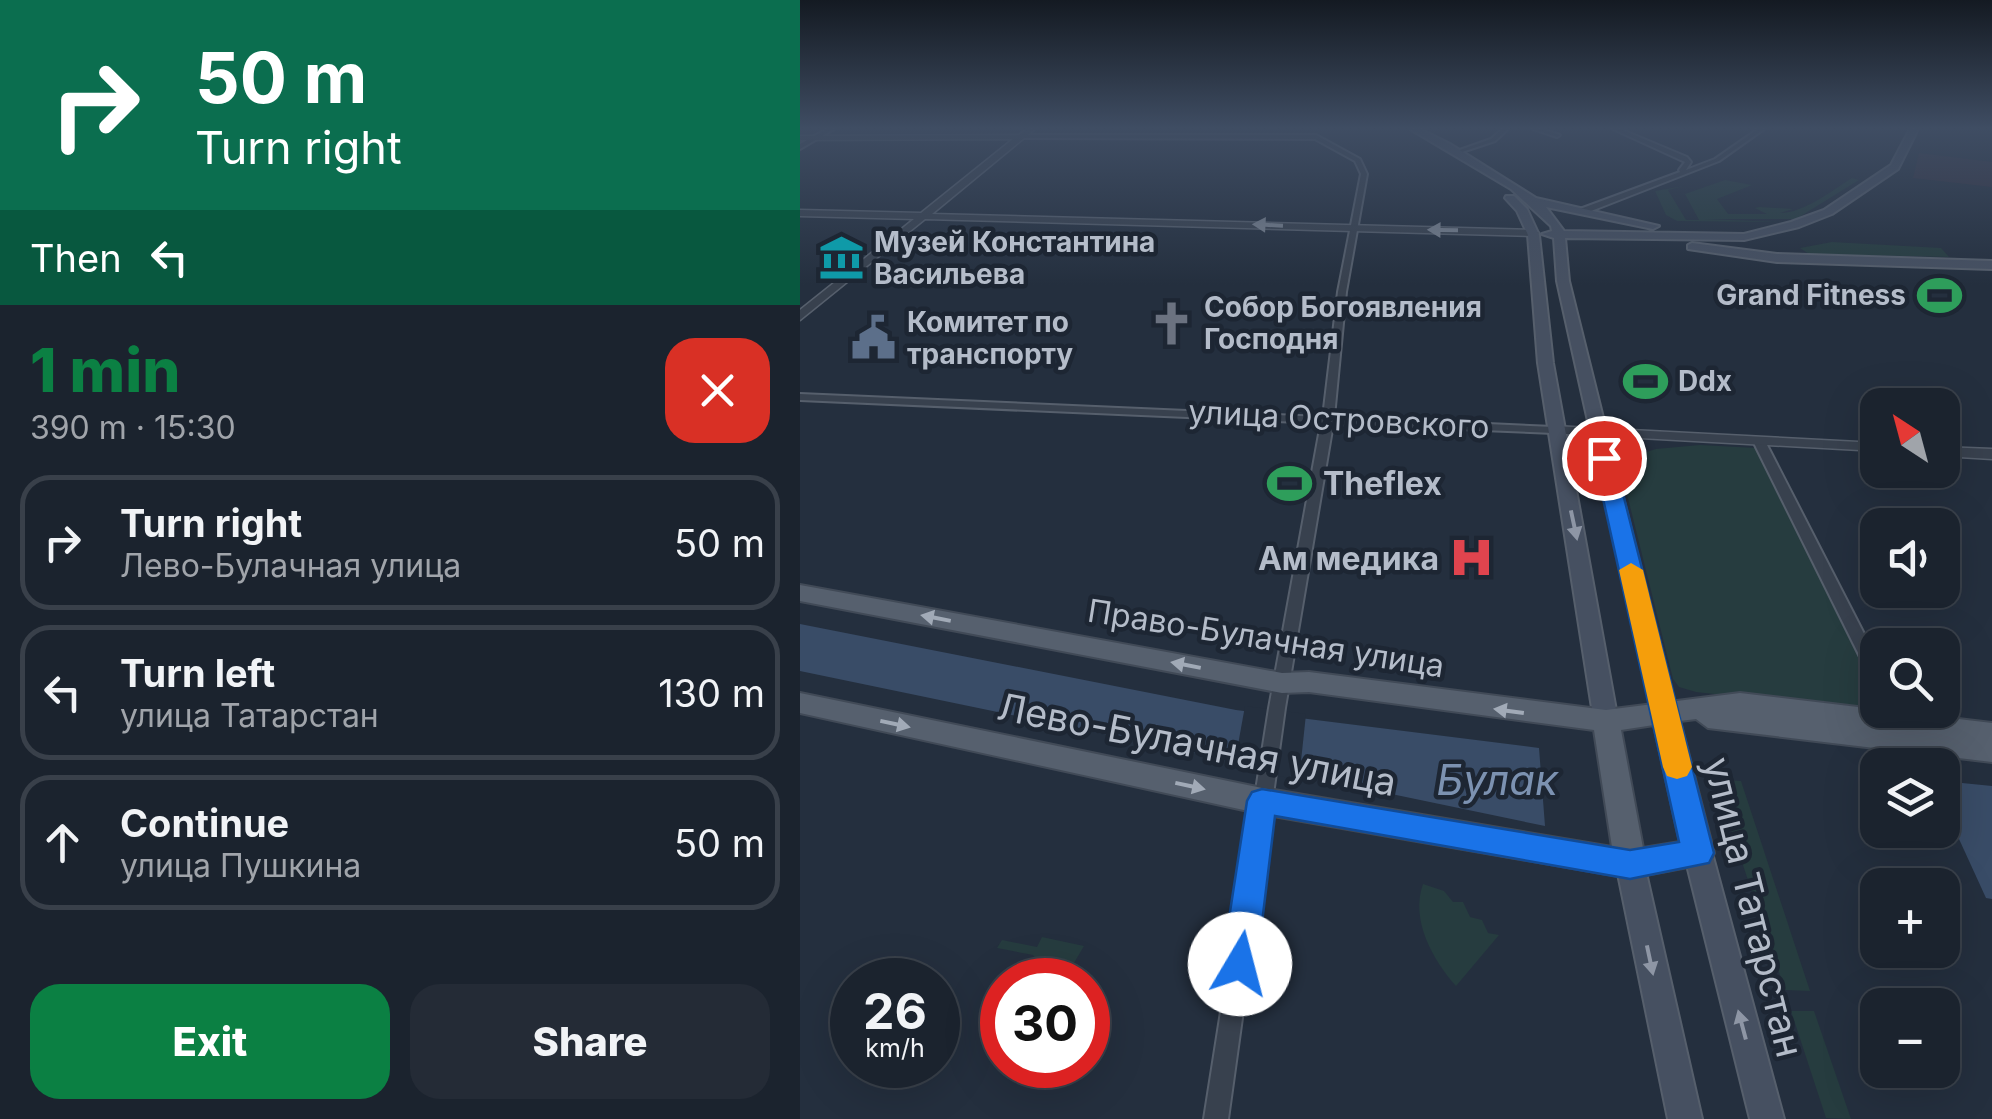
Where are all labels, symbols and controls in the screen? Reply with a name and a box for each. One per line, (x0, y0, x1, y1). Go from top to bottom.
text: 50 m (195, 35, 367, 120)
icon: right (30, 40, 160, 170)
text: Turn right (195, 120, 402, 175)
one-way arrow (1252, 217, 1284, 233)
one-way arrow (1427, 222, 1459, 238)
place label: Музей Константина Васильева (874, 225, 1155, 291)
icon: left (142, 230, 197, 285)
museum icon: Музей Константина Васильева (817, 234, 865, 282)
text: Then (30, 235, 122, 281)
sports icon: Grand Fitness (1915, 271, 1963, 319)
place label: Grand Fitness (1716, 278, 1906, 312)
place label: Собор Богоявления Господня (1204, 290, 1482, 356)
church icon: Собор Богоявления Господня (1147, 299, 1195, 347)
place label: Комитет по транспорту (907, 305, 1073, 371)
public building icon: Комитет по транспорту (850, 314, 898, 362)
text: 1 min (30, 334, 180, 406)
button: close (665, 338, 770, 443)
sports icon: Ddx (1621, 357, 1669, 405)
place label: Ddx (1678, 364, 1732, 398)
north arrow (1860, 388, 1960, 488)
map controls (1860, 388, 1960, 1088)
street label: улица Островского (1187, 392, 1491, 446)
text: 390 m · 15:30 (30, 408, 236, 447)
pin (1562, 416, 1647, 501)
icon: arrive (1577, 431, 1632, 486)
sports icon: Theflex (1266, 459, 1314, 507)
place label: Theflex (1323, 464, 1442, 503)
text: Turn right (120, 500, 302, 546)
button: sound (1860, 508, 1960, 608)
one-way arrow (1566, 510, 1582, 541)
icon: right (35, 515, 90, 570)
text: 50 m (674, 520, 765, 566)
hospital icon: Ам медика (1448, 534, 1496, 582)
place label: Ам медика (1258, 539, 1439, 578)
text: Лево-Булачная улица (120, 546, 461, 585)
street label: Право-Булачная улица (1085, 591, 1447, 685)
one-way arrow (920, 610, 951, 625)
button: search (1860, 628, 1960, 728)
text: Turn left (120, 650, 275, 696)
one-way arrow (1170, 657, 1201, 672)
icon: left (35, 665, 90, 720)
text: 130 m (658, 670, 765, 716)
street label: Лево-Булачная улица (994, 683, 1400, 805)
text: улица Татарстан (120, 696, 379, 735)
one-way arrow (1493, 702, 1525, 718)
one-way arrow (880, 717, 911, 732)
button: layers (1860, 748, 1960, 848)
street label: улица Татарстан (1695, 752, 1813, 1062)
water label: Булак (1436, 754, 1559, 805)
one-way arrow (1175, 778, 1206, 794)
text: Continue (120, 800, 289, 846)
icon: ahead (35, 815, 90, 870)
text: 50 m (674, 820, 765, 866)
text: улица Пушкина (120, 846, 361, 885)
button: + (1860, 868, 1960, 968)
position arrow (1188, 912, 1292, 1016)
one-way arrow (1643, 944, 1659, 975)
speed limit sign: 30 (980, 958, 1110, 1088)
text: 26 (863, 981, 927, 1041)
button: Exit (30, 984, 390, 1099)
button: Share (410, 984, 770, 1099)
button: − (1860, 988, 1960, 1088)
one-way arrow (1734, 1009, 1750, 1040)
text: km/h (865, 1033, 925, 1063)

